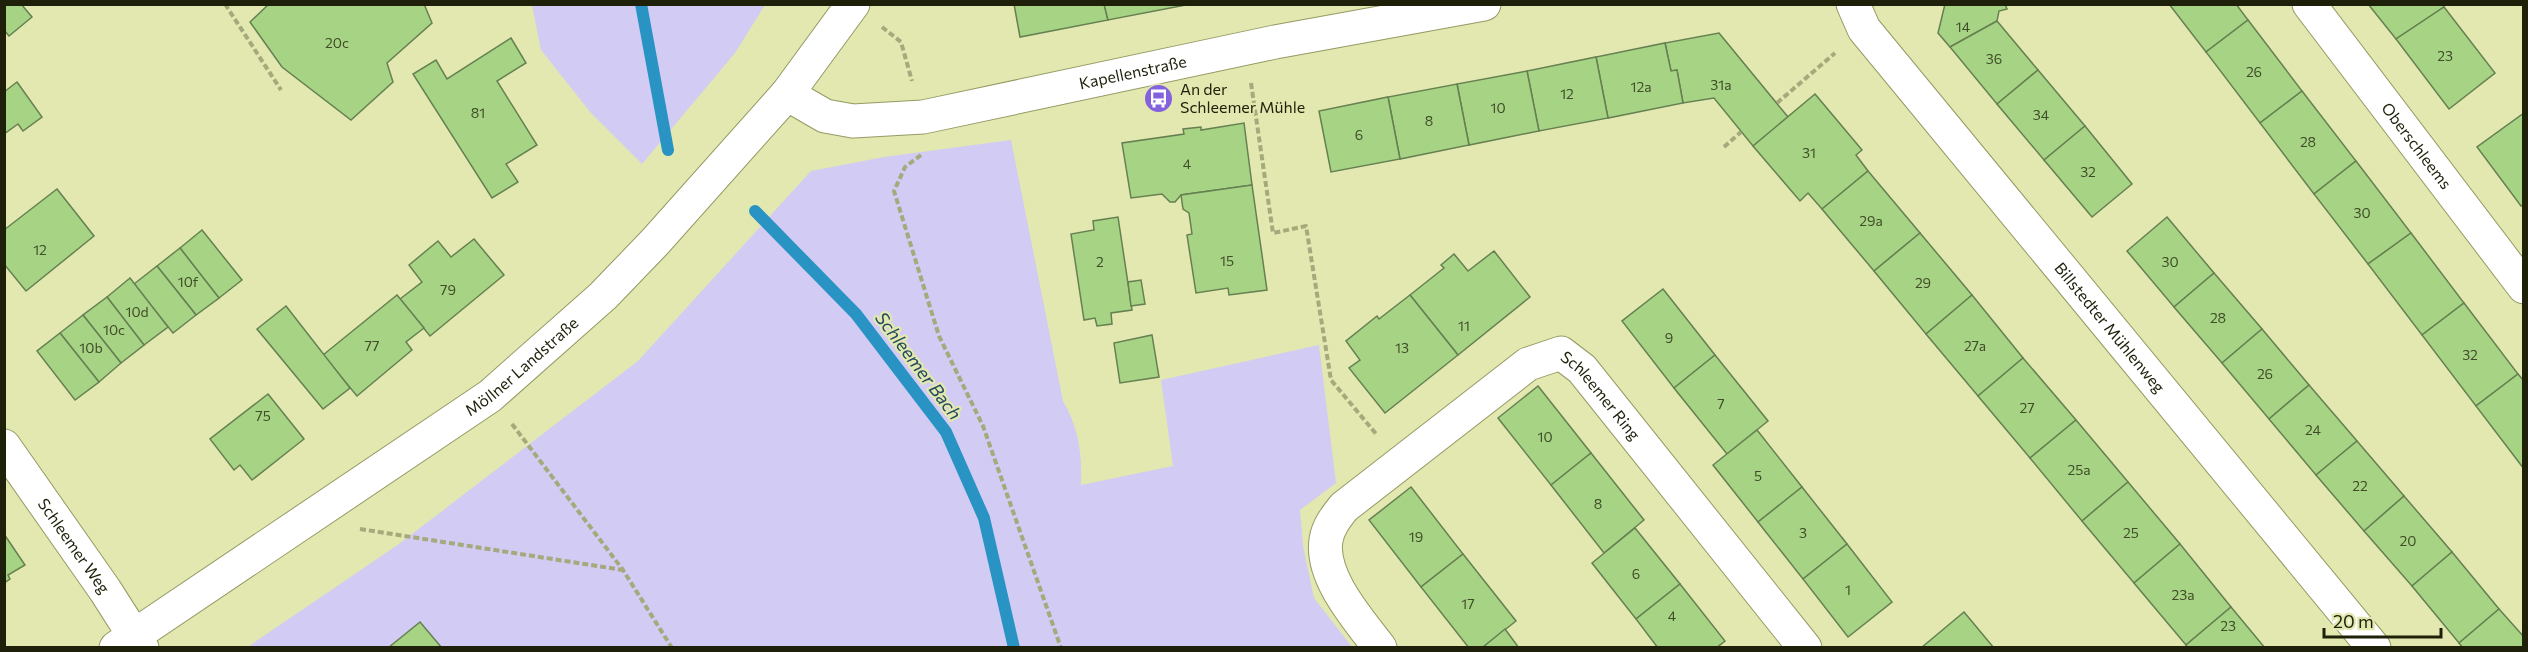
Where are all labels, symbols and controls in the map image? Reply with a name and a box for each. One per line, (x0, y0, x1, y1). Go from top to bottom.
house number: 14 (1956, 18, 1971, 35)
house number: 20c (325, 34, 349, 51)
house number: 23 (2437, 47, 2453, 64)
house number: 36 (1986, 50, 2002, 67)
street label: Kapellenstraße (1077, 51, 1188, 92)
house number: 26 (2246, 63, 2262, 80)
house number: 31a (1710, 76, 1732, 93)
house number: 12a (1630, 78, 1652, 95)
place label: An der Schleemer Mühle (1180, 79, 1305, 116)
bus stop icon: An der Schleemer Mühle (1143, 82, 1175, 114)
house number: 12 (1560, 85, 1574, 102)
street label: Oberschleems (2378, 98, 2456, 192)
house number: 10 (1490, 99, 1506, 116)
house number: 81 (471, 104, 485, 121)
house number: 34 (2033, 106, 2050, 123)
house number: 8 (1425, 112, 1433, 129)
house number: 6 (1355, 126, 1363, 143)
house number: 28 (2300, 133, 2316, 150)
house number: 31 (1802, 144, 1816, 161)
house number: 4 (1183, 155, 1192, 172)
house number: 32 (2080, 163, 2096, 180)
house number: 30 (2353, 204, 2371, 221)
house number: 29a (1859, 212, 1883, 229)
house number: 12 (33, 241, 47, 258)
house number: 15 (1220, 252, 1234, 269)
house number: 2 (1096, 253, 1104, 270)
house number: 30 (2161, 253, 2179, 270)
street label: Billstedter Mühlenweg (2051, 258, 2170, 396)
house number: 10f (178, 273, 199, 290)
house number: 29 (1915, 274, 1931, 291)
house number: 79 (440, 281, 456, 298)
house number: 10d (125, 303, 149, 320)
water label: Schleemer Bach (871, 307, 967, 424)
house number: 28 (2210, 309, 2226, 326)
street label: Möllner Landstraße (461, 313, 582, 419)
house number: 11 (1458, 317, 1470, 334)
house number: 10c (103, 321, 125, 338)
house number: 9 (1665, 329, 1673, 346)
house number: 77 (365, 337, 379, 354)
house number: 27a (1964, 337, 1986, 354)
house number: 10b (79, 339, 103, 356)
house number: 13 (1395, 339, 1409, 356)
street label: Schleemer Ring (1557, 346, 1645, 444)
house number: 32 (2462, 346, 2478, 363)
house number: 26 (2257, 365, 2273, 382)
house number: 7 (1717, 395, 1725, 412)
house number: 27 (2019, 399, 2035, 416)
house number: 75 (255, 407, 271, 424)
house number: 24 (2305, 421, 2322, 438)
house number: 10 (1537, 428, 1553, 445)
house number: 25a (2067, 461, 2091, 478)
house number: 5 (1754, 467, 1762, 484)
house number: 22 (2352, 477, 2368, 494)
street label: Schleemer Weg (35, 494, 114, 597)
house number: 8 (1594, 495, 1602, 512)
house number: 3 (1799, 524, 1807, 541)
house number: 25 (2123, 524, 2139, 541)
house number: 19 (1409, 528, 1423, 545)
house number: 20 (2400, 532, 2416, 549)
house number: 6 (1632, 565, 1640, 582)
house number: 1 (1845, 581, 1851, 598)
house number: 23a (2171, 586, 2195, 603)
house number: 17 (1461, 595, 1475, 612)
scale bar (2324, 601, 2441, 639)
house number: 4 (1668, 607, 1677, 624)
text: 20 m (2333, 610, 2374, 632)
house number: 23 (2220, 617, 2236, 634)

